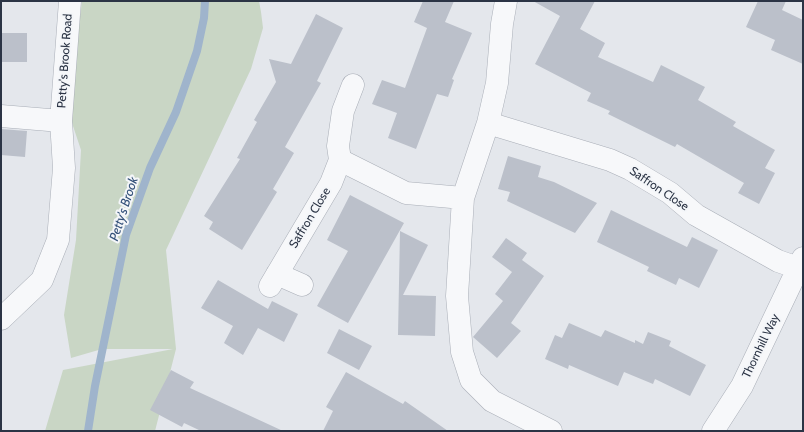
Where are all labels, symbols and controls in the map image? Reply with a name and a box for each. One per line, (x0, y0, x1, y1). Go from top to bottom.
street label: Petty's Brook Road (55, 13, 75, 109)
street label: Saffron Close (627, 164, 691, 214)
water label: Petty's Brook (106, 175, 142, 243)
street label: Saffron Close (286, 185, 334, 251)
street label: Thornhill Way (739, 311, 783, 381)

